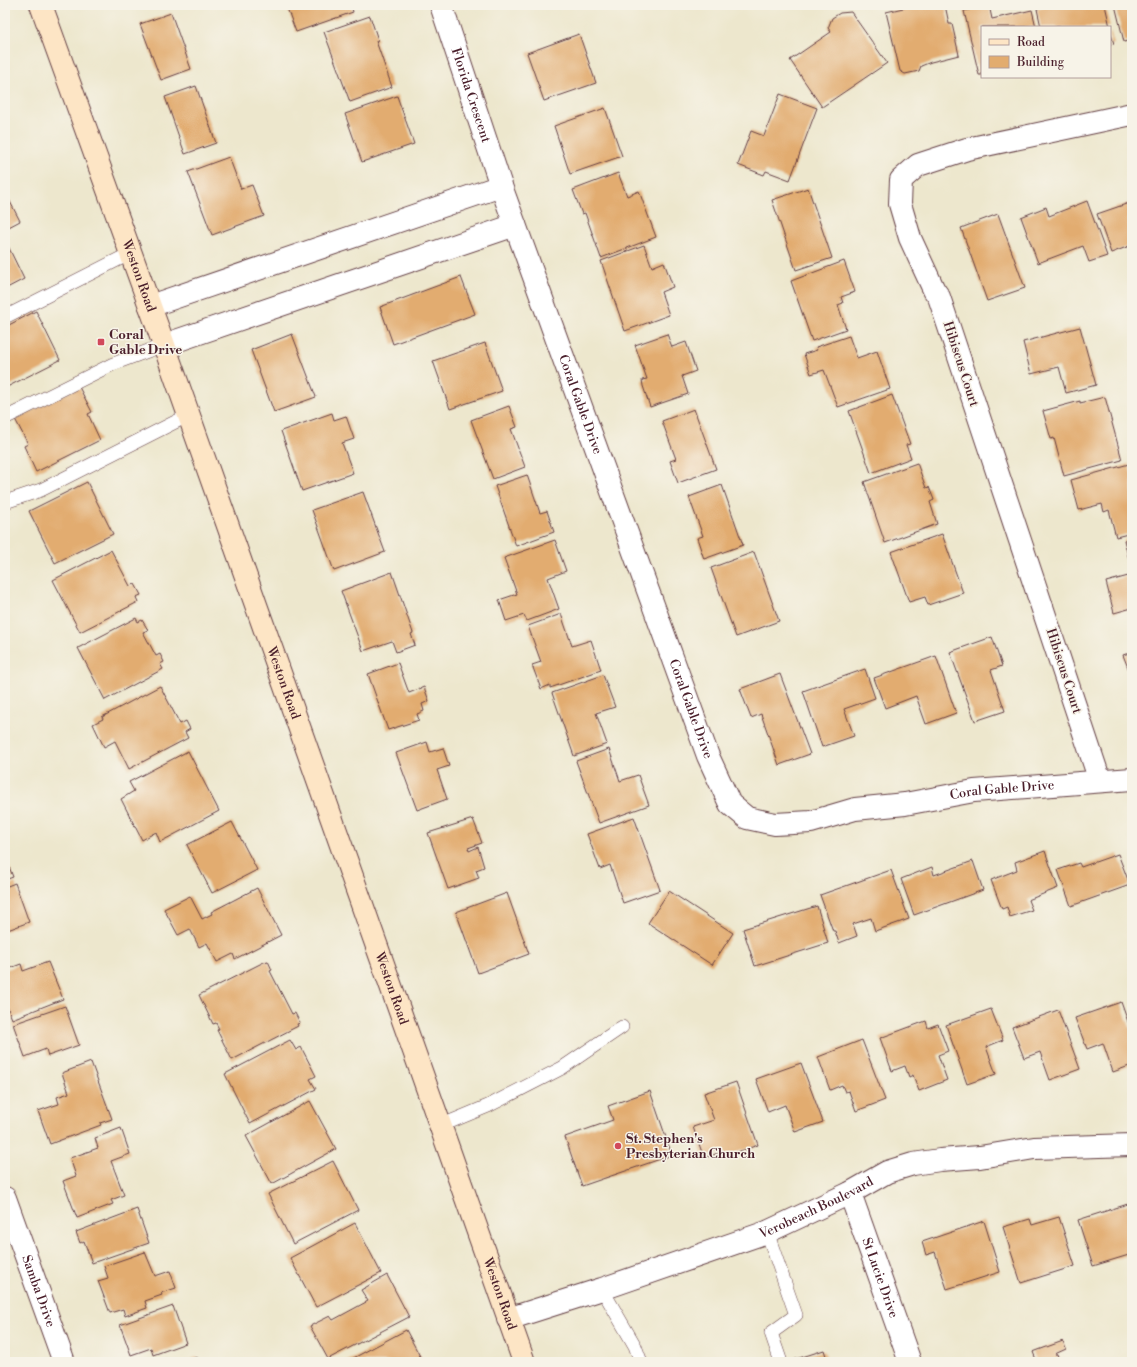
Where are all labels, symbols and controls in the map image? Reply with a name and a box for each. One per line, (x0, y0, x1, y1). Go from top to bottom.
legend (981, 26, 1111, 78)
text: Road (1017, 35, 1045, 50)
street label: Florida Crescent (448, 46, 494, 145)
text: Building (1016, 55, 1065, 70)
street label: Weston Road (118, 237, 160, 315)
street label: Hibiscus Court (940, 319, 982, 409)
place label: Coral Gable Drive (109, 327, 182, 358)
marker: Coral Gable Drive (96, 337, 106, 347)
street label: Coral Gable Drive (555, 352, 606, 457)
street label: Hibiscus Court (1043, 626, 1085, 716)
street label: Weston Road (263, 644, 304, 722)
street label: Coral Gable Drive (665, 657, 716, 761)
street label: Coral Gable Drive (949, 777, 1055, 803)
street label: Weston Road (371, 949, 412, 1027)
place label: St. Stephen's Presbyterian Church (626, 1131, 755, 1162)
marker: St. Stephen's Presbyterian Church (613, 1141, 623, 1151)
street label: Verobeach Boulevard (756, 1173, 877, 1242)
street label: St Lucie Drive (859, 1236, 902, 1321)
street label: Samba Drive (18, 1253, 59, 1330)
street label: Weston Road (479, 1254, 520, 1333)

